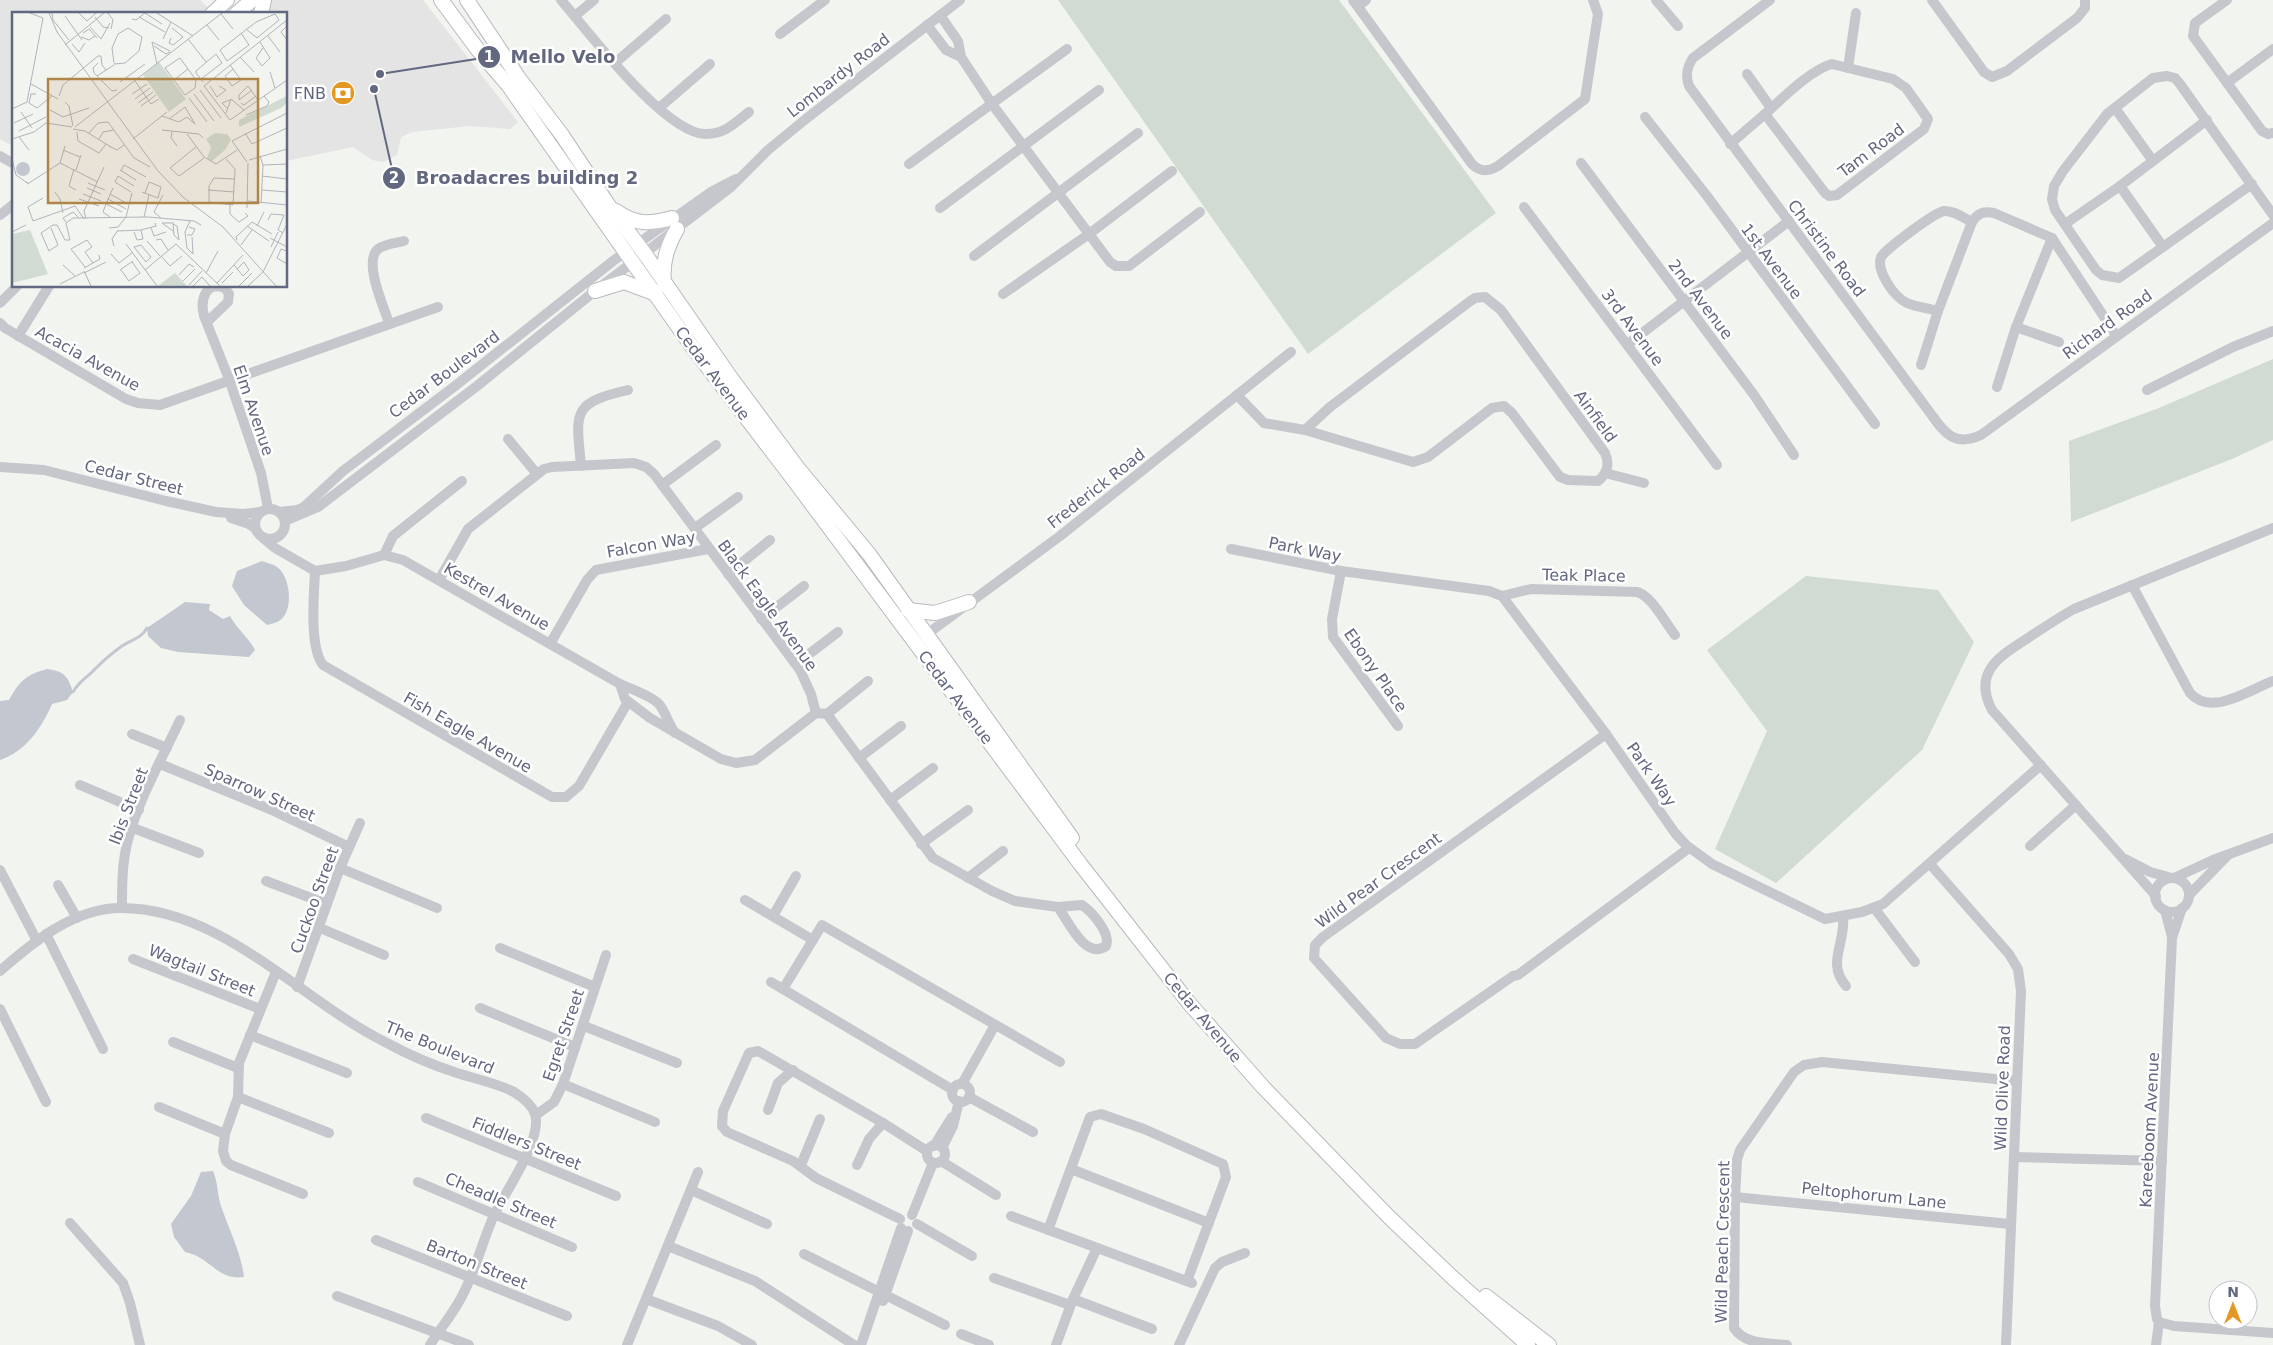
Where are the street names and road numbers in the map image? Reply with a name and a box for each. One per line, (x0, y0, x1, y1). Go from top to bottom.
street label: Lombardy Road (783, 29, 893, 121)
street label: Tam Road (1834, 119, 1908, 182)
street label: Christine Road (1784, 196, 1869, 301)
street label: 1st Avenue (1737, 220, 1806, 303)
street label: 2nd Avenue (1664, 256, 1737, 343)
street label: 3rd Avenue (1598, 285, 1668, 369)
street label: Richard Road (2059, 286, 2156, 363)
street label: Acacia Avenue (32, 322, 143, 395)
street label: Cedar Avenue (671, 323, 754, 424)
street label: Cedar Boulevard (385, 327, 503, 422)
street label: Elm Avenue (229, 362, 278, 458)
street label: Ainfield (1570, 386, 1621, 446)
street label: Frederick Road (1044, 444, 1149, 532)
street label: Cedar Street (82, 456, 185, 499)
street label: Falcon Way (605, 527, 697, 562)
street label: Park Way (1267, 533, 1343, 566)
street label: Black Eagle Avenue (714, 536, 822, 674)
street label: Kestrel Avenue (440, 558, 553, 634)
street label: Teak Place (1541, 565, 1626, 586)
street label: Ebony Place (1340, 625, 1411, 716)
street label: Cedar Avenue (914, 647, 997, 748)
street label: Fish Eagle Avenue (400, 688, 535, 777)
street label: Park Way (1623, 739, 1681, 810)
street label: Sparrow Street (201, 760, 318, 825)
street label: Ibis Street (105, 765, 152, 848)
street label: Wild Pear Crescent (1312, 828, 1445, 932)
street label: Cuckoo Street (286, 844, 343, 956)
street label: Wagtail Street (146, 940, 258, 1001)
street label: Cedar Avenue (1159, 968, 1246, 1066)
street label: Egret Street (539, 987, 588, 1084)
street label: The Boulevard (382, 1017, 497, 1078)
street label: Wild Olive Road (1991, 1025, 2014, 1151)
street label: Kareeboom Avenue (2136, 1052, 2163, 1208)
street label: Fiddlers Street (470, 1113, 584, 1174)
street label: Wild Peach Crescent (1712, 1160, 1733, 1324)
street label: Cheadle Street (442, 1168, 559, 1232)
street label: Peltophorum Lane (1801, 1178, 1947, 1213)
street label: Barton Street (424, 1236, 530, 1293)

